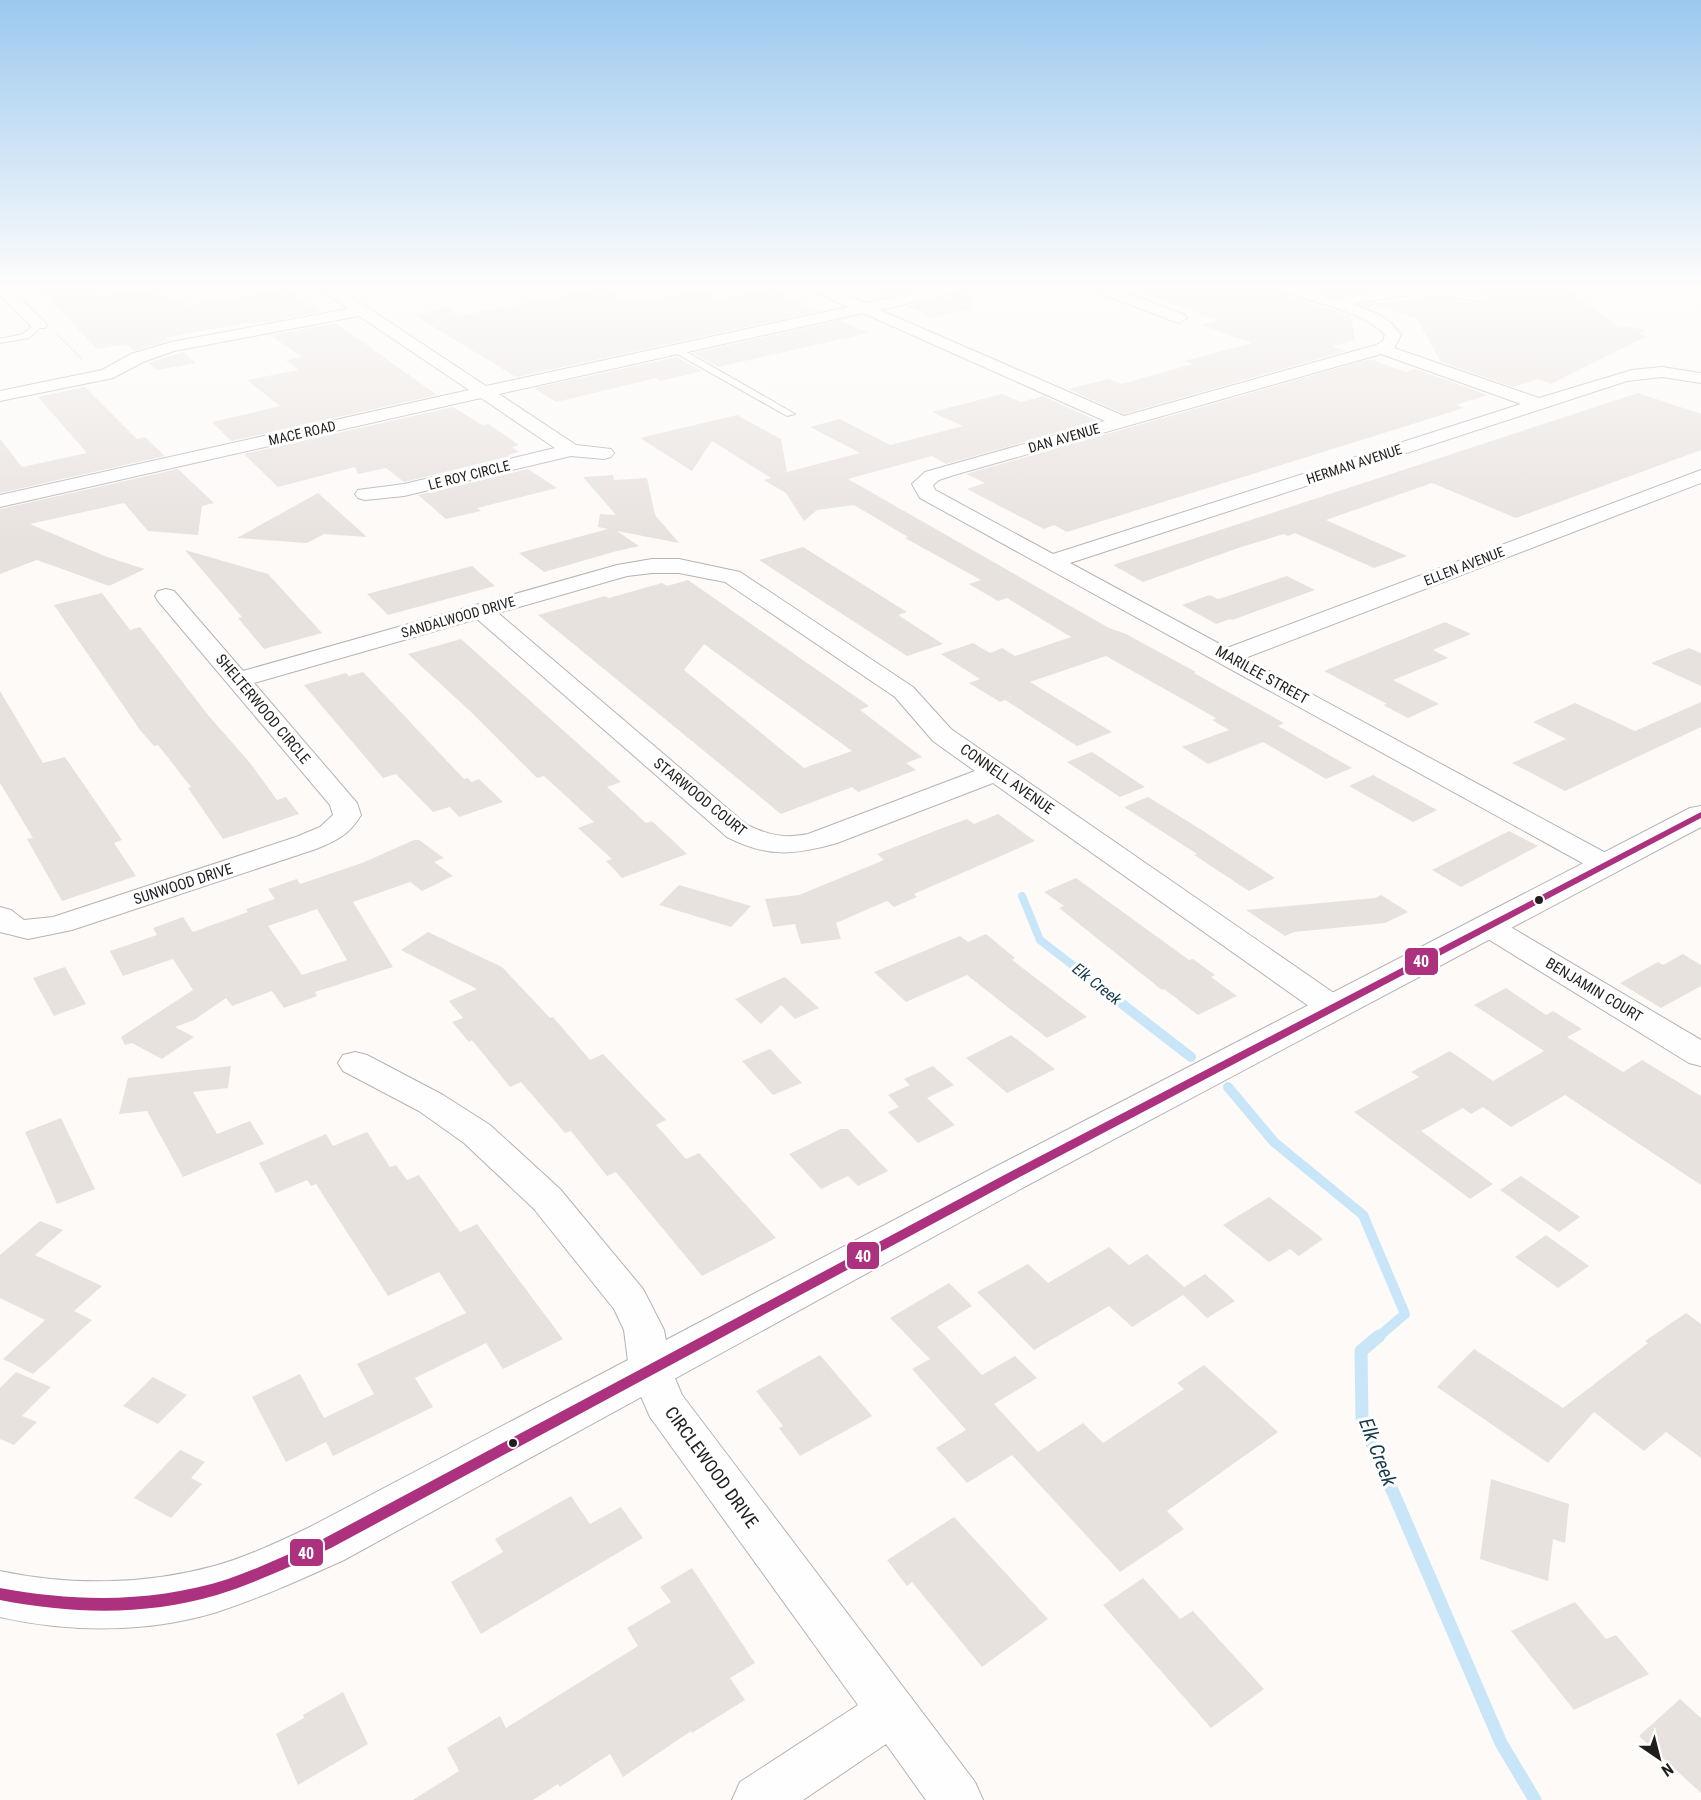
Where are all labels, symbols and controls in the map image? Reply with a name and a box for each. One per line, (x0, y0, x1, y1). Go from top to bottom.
street label: MACE ROAD (267, 417, 337, 449)
street label: DAN AVENUE (1026, 420, 1102, 456)
street label: HERMAN AVENUE (1304, 441, 1404, 487)
street label: LE ROY CIRCLE (427, 457, 511, 493)
street label: ELLEN AVENUE (1421, 543, 1507, 589)
street label: SANDALWOOD DRIVE (399, 593, 517, 641)
street label: MARILEE STREET (1212, 642, 1312, 708)
street label: SHELTERWOOD CIRCLE (212, 650, 314, 768)
street label: CONNELL AVENUE (957, 740, 1057, 818)
street label: STARWOOD COURT (650, 754, 750, 840)
street label: SUNWOOD DRIVE (131, 860, 235, 908)
unlabelled marker (1533, 894, 1545, 906)
line badge: 40 (1404, 947, 1439, 976)
text: 40 (1413, 952, 1429, 971)
street label: BENJAMIN COURT (1542, 954, 1646, 1026)
water label: Elk Creek (1069, 959, 1126, 1010)
line badge: 40 (846, 1241, 880, 1270)
text: 40 (855, 1247, 871, 1266)
street label: CIRCLEWOOD DRIVE (661, 1402, 763, 1532)
water label: Elk Creek (1354, 1415, 1402, 1491)
unlabelled marker (507, 1437, 519, 1449)
line badge: 40 (289, 1538, 324, 1567)
text: 40 (298, 1544, 314, 1563)
north arrow (1629, 1728, 1689, 1788)
text: N (1658, 1759, 1677, 1780)

